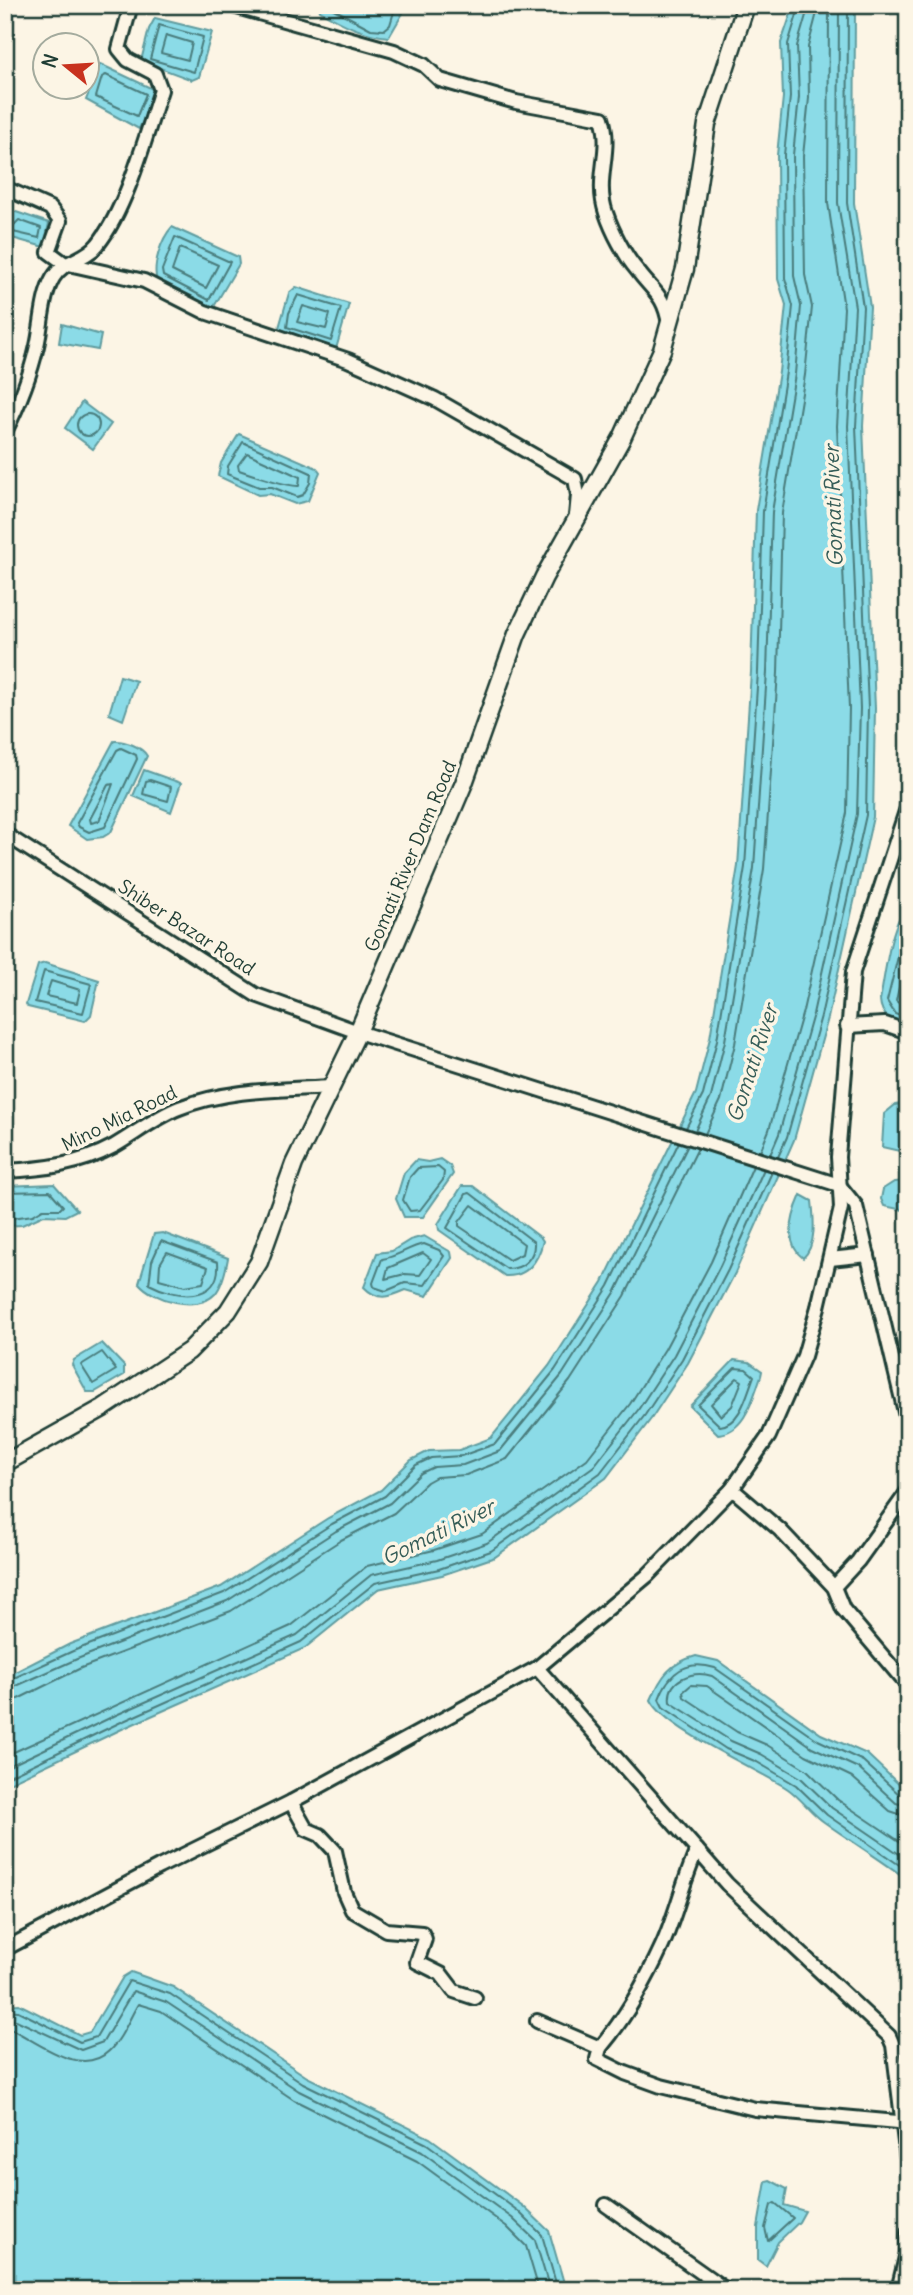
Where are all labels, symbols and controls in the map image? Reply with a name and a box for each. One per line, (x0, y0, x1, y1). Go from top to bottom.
north arrow (32, 32, 102, 102)
text: N (36, 51, 63, 71)
water label: Gomati River (817, 442, 849, 568)
street label: Gomati River Dam Road (359, 757, 461, 955)
street label: Shiber Bazar Road (114, 874, 260, 980)
water label: Gomati River (720, 998, 784, 1125)
street label: Mino Mia Road (57, 1080, 181, 1156)
water label: Gomati River (377, 1492, 501, 1571)

